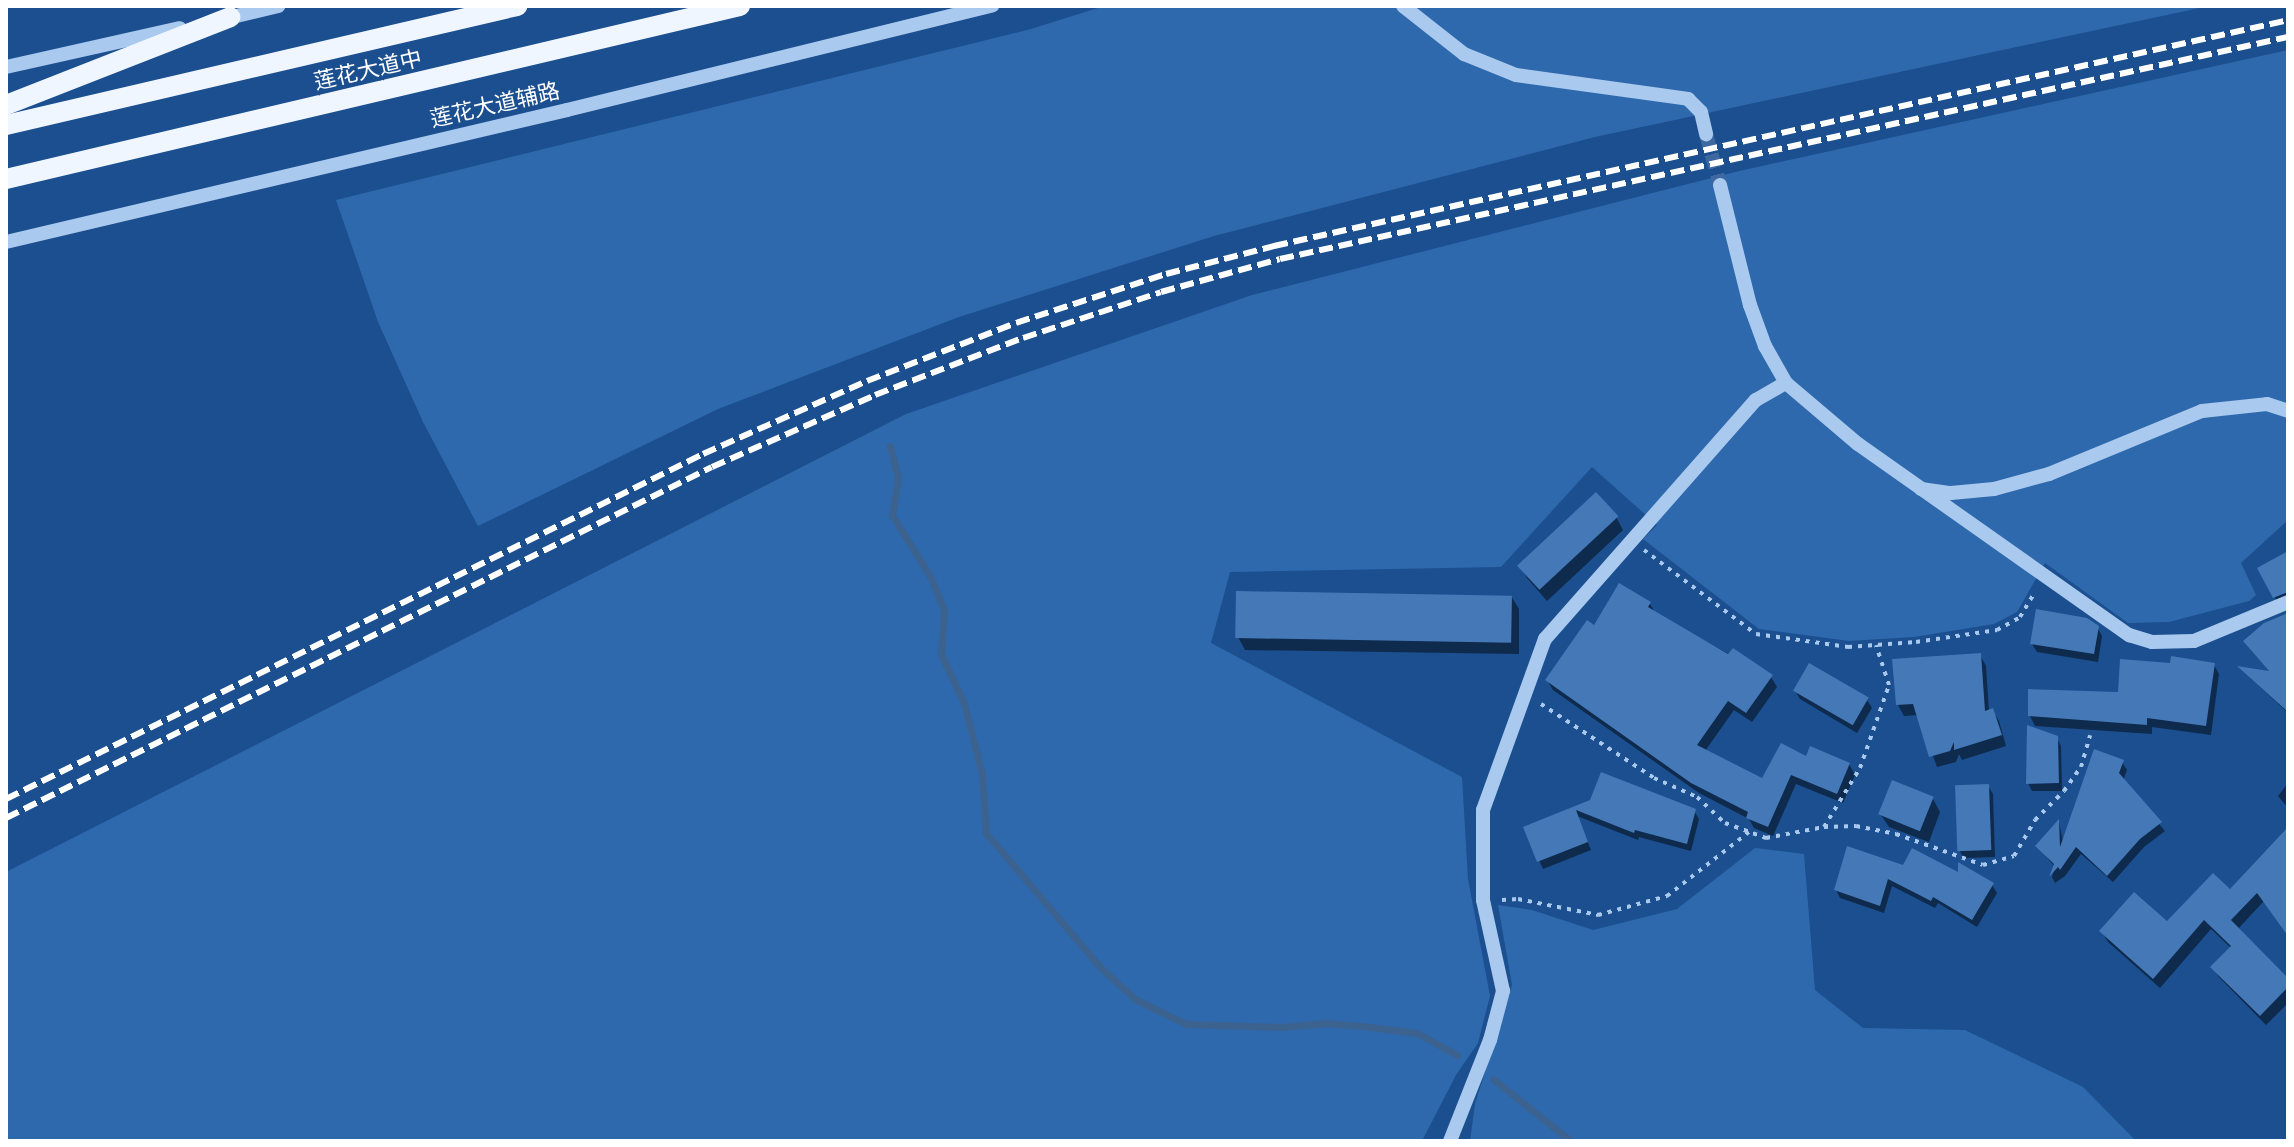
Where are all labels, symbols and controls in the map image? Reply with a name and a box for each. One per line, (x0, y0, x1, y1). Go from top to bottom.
street label: 莲花大道中 (311, 45, 425, 95)
street label: 莲花大道辅路 (428, 77, 562, 133)

